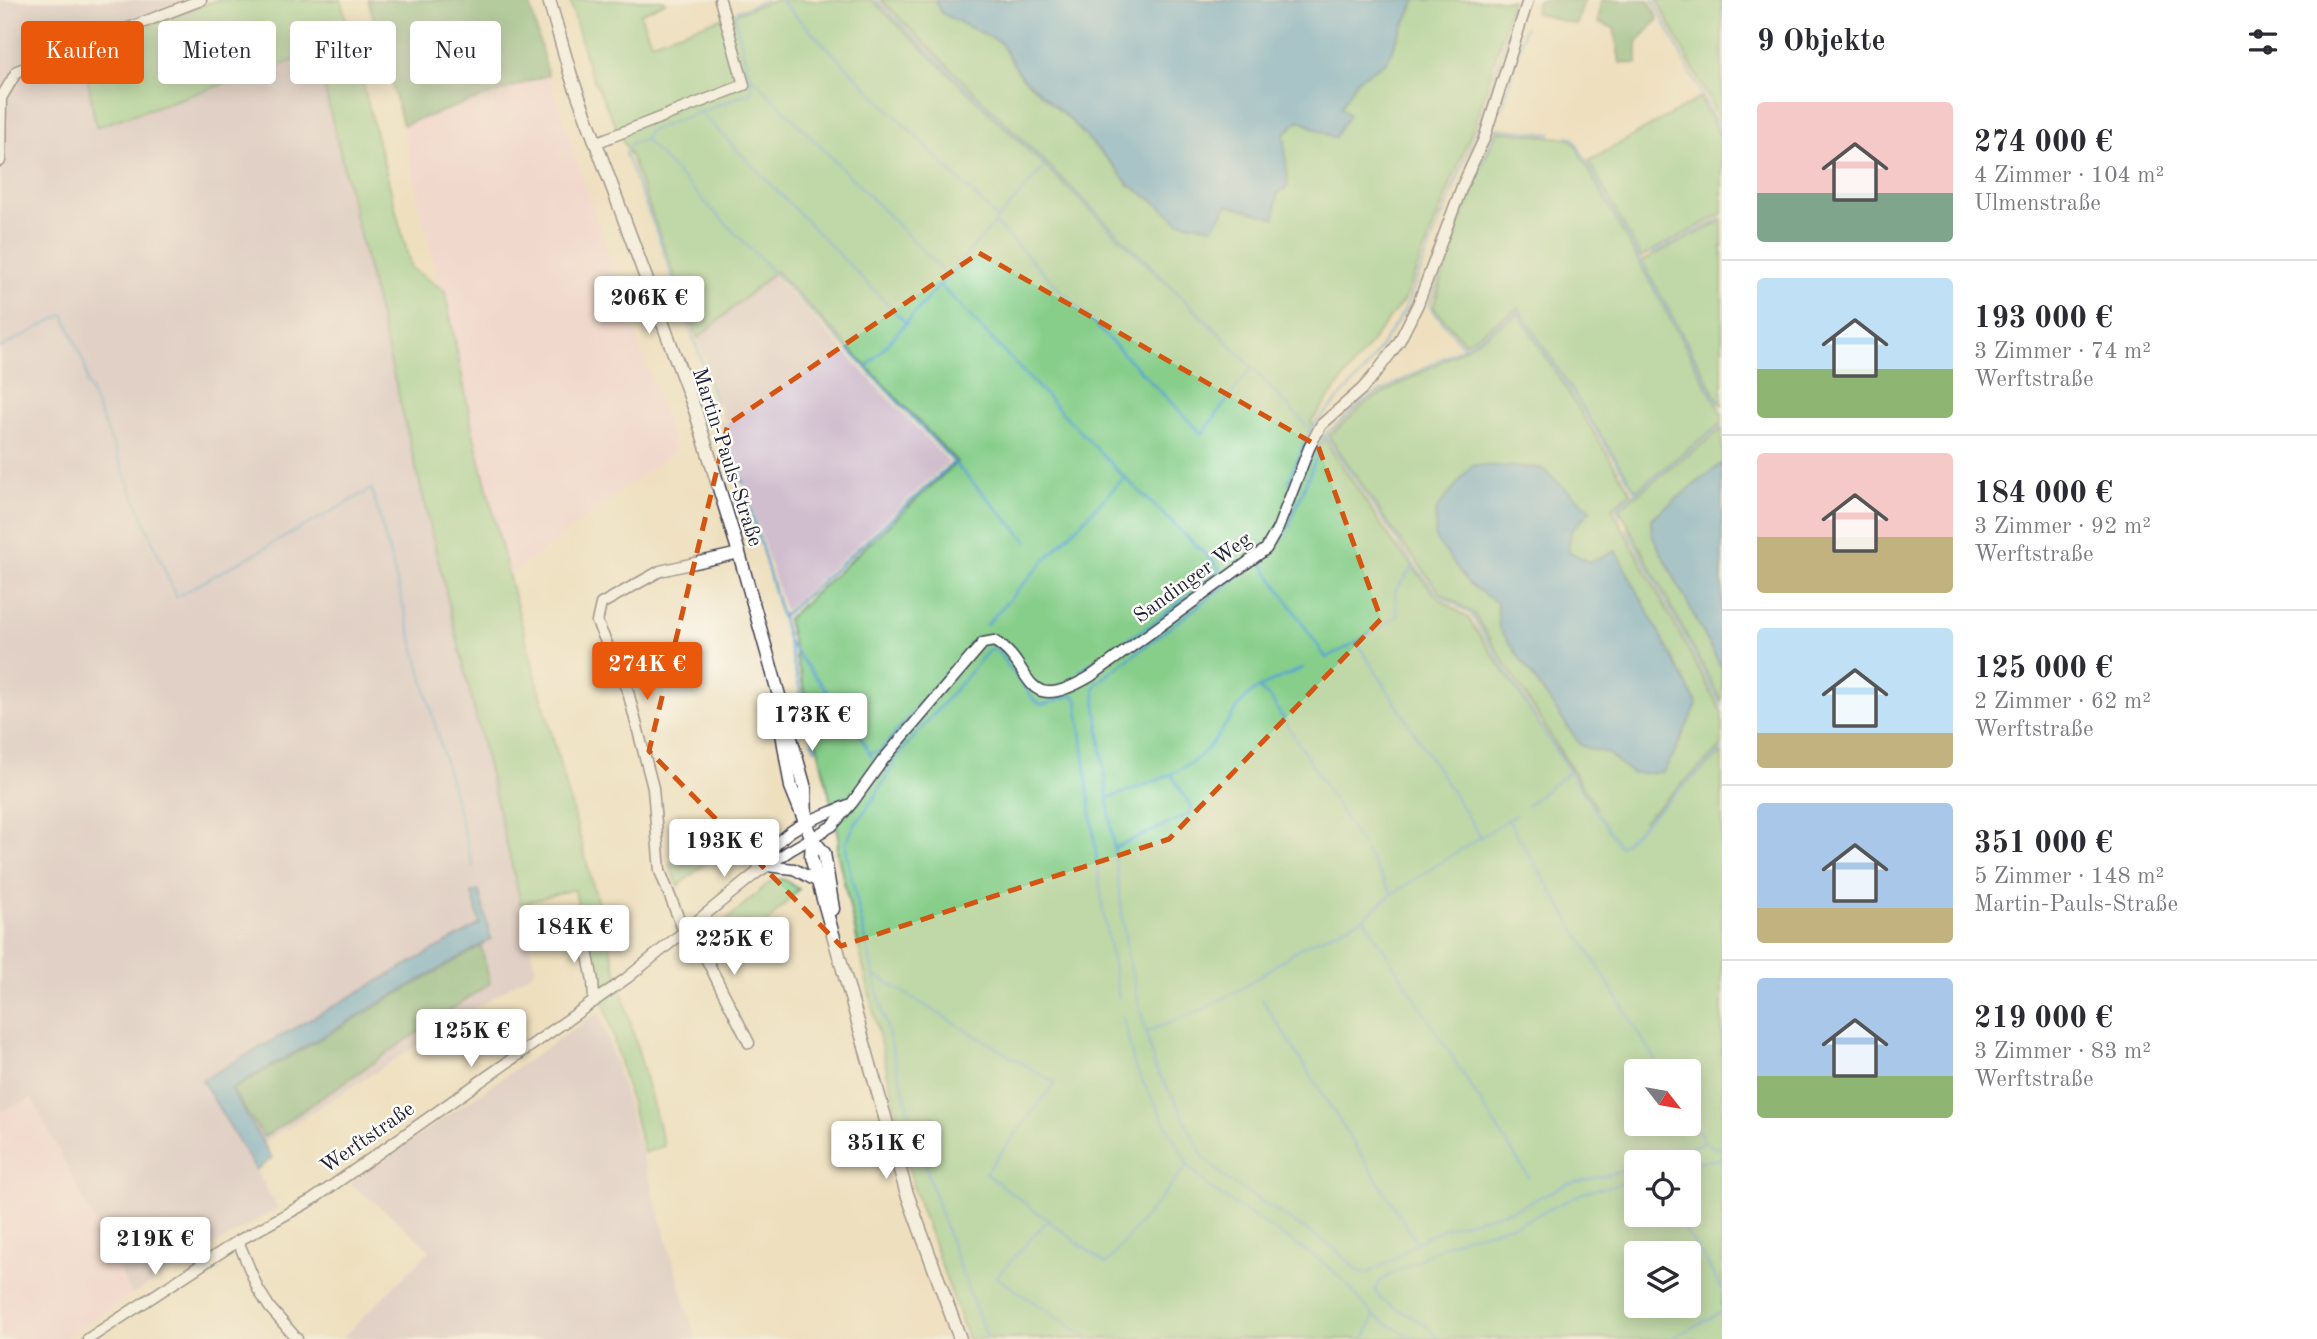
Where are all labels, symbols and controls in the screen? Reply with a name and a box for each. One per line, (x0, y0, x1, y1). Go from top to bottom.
chip: Kaufen (21, 21, 144, 84)
chip: Mieten (158, 21, 276, 84)
chip: Filter (290, 21, 396, 84)
chip: Neu (410, 21, 501, 84)
icon: filters (2244, 23, 2282, 61)
text: 9 Objekte (1757, 27, 1886, 57)
text: 274 000 € (1974, 128, 2113, 158)
icon: home (1813, 130, 1897, 214)
text: 4 Zimmer · 104 m² (1974, 164, 2164, 187)
text: Ulmenstraße (1974, 192, 2101, 215)
pin: 206K € (592, 276, 706, 336)
text: 206K € (610, 287, 688, 310)
text: 193 000 € (1974, 304, 2113, 334)
icon: home (1813, 306, 1897, 390)
text: 3 Zimmer · 74 m² (1974, 340, 2151, 363)
street label: Martin-Pauls-Straße (688, 366, 765, 549)
text: Werftstraße (1974, 368, 2094, 391)
text: 184 000 € (1974, 479, 2113, 509)
icon: home (1813, 481, 1897, 565)
text: 3 Zimmer · 92 m² (1974, 515, 2151, 538)
street label: Sandinger Weg (1130, 528, 1256, 628)
text: Werftstraße (1974, 543, 2094, 566)
pin: 274K € (590, 642, 704, 702)
text: 274K € (608, 653, 686, 676)
text: 125 000 € (1974, 654, 2113, 684)
icon: home (1813, 656, 1897, 740)
text: 2 Zimmer · 62 m² (1974, 690, 2151, 713)
pin: 173K € (755, 694, 869, 753)
text: 173K € (773, 704, 851, 727)
text: Werftstraße (1974, 718, 2094, 741)
pin: 193K € (667, 820, 781, 879)
text: 351 000 € (1974, 829, 2113, 859)
text: 193K € (685, 830, 763, 853)
icon: home (1813, 831, 1897, 915)
text: 5 Zimmer · 148 m² (1974, 865, 2164, 888)
text: Martin-Pauls-Straße (1974, 893, 2178, 916)
pin: 184K € (517, 906, 631, 965)
text: 184K € (535, 916, 613, 939)
pin: 225K € (677, 918, 791, 977)
text: 225K € (695, 928, 773, 951)
text: 219 000 € (1974, 1004, 2113, 1034)
icon: home (1813, 1006, 1897, 1090)
pin: 125K € (414, 1010, 528, 1069)
text: 125K € (432, 1020, 510, 1043)
text: 3 Zimmer · 83 m² (1974, 1040, 2151, 1063)
north arrow (1624, 1059, 1701, 1136)
map controls (1624, 1059, 1701, 1318)
text: Werftstraße (1974, 1068, 2094, 1091)
street label: Werftstraße (317, 1098, 419, 1178)
pin: 351K € (829, 1122, 943, 1181)
text: 351K € (847, 1132, 925, 1155)
button: locate (1624, 1150, 1701, 1227)
pin: 219K € (98, 1218, 212, 1277)
text: 219K € (116, 1228, 194, 1251)
button: layers (1624, 1241, 1701, 1318)

